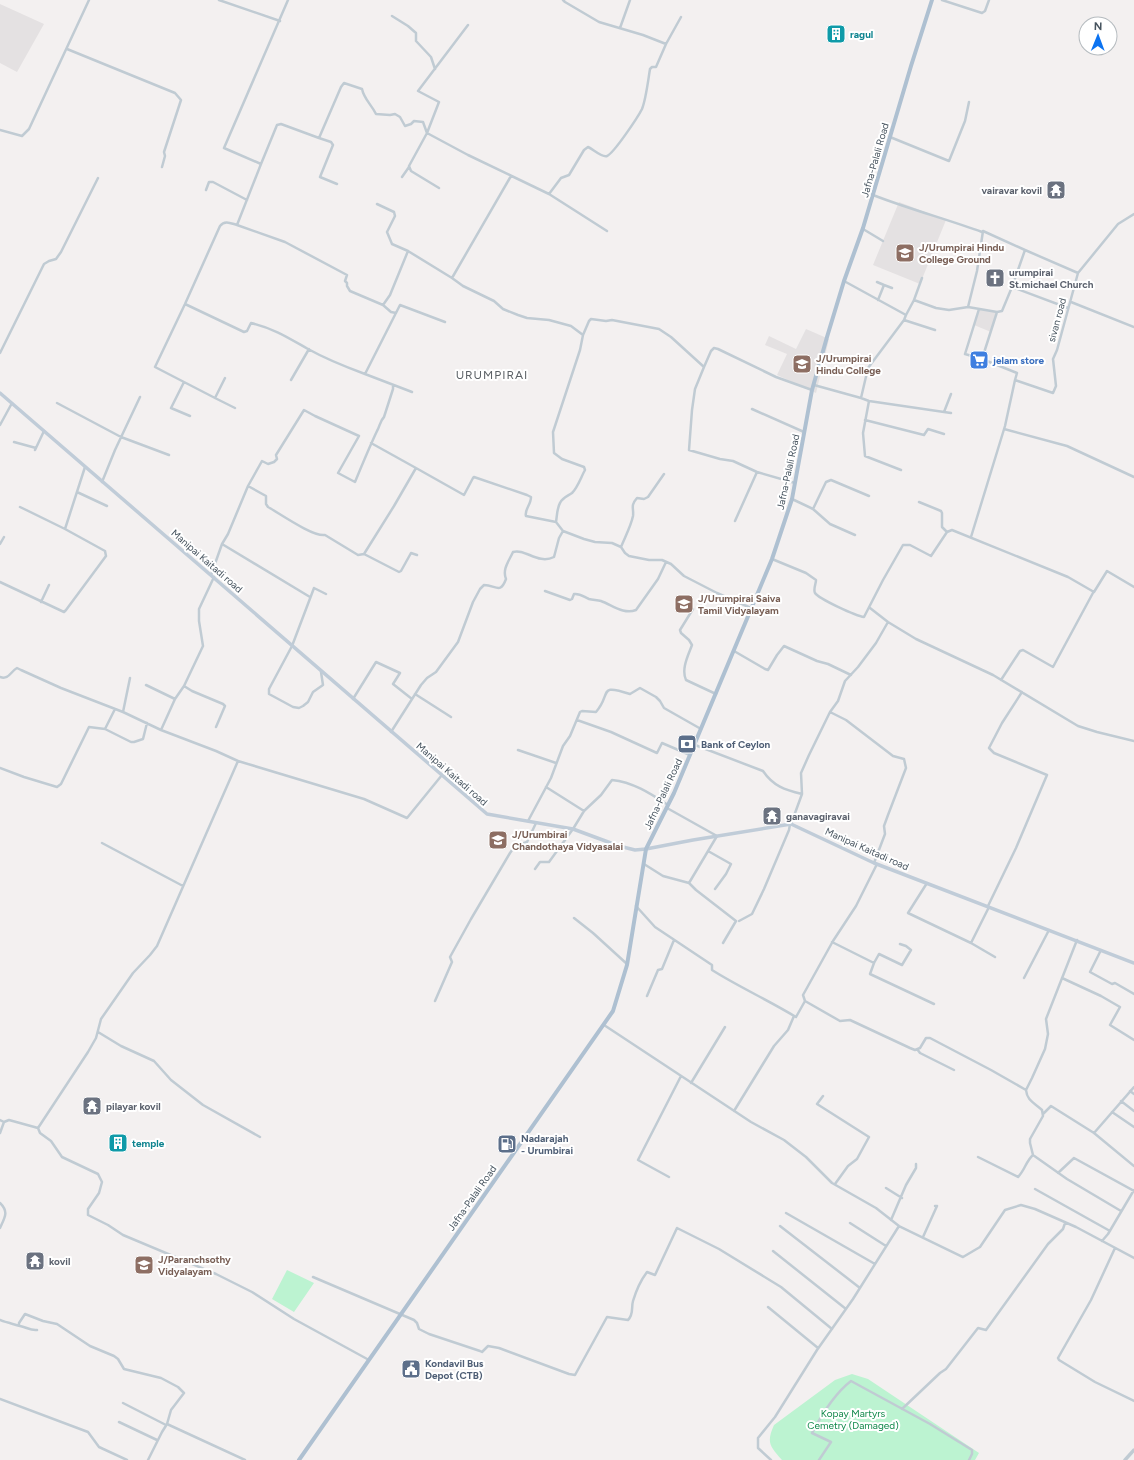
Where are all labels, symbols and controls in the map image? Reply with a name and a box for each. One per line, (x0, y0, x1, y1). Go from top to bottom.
north arrow (1078, 16, 1118, 56)
text: N (1094, 20, 1103, 33)
building icon: ragul (825, 23, 847, 45)
place label: ragul (850, 28, 873, 41)
street label: Jafna-Palali Road (858, 121, 892, 199)
temple icon: vairavar kovil (1045, 179, 1067, 201)
place label: vairavar kovil (981, 184, 1042, 197)
place label: J/Urumpirai Hindu College Ground (919, 241, 1005, 266)
school or university icon: J/Urumpirai Hindu College Ground (894, 242, 916, 264)
place label: urumpirai St.michael Church (1009, 266, 1094, 291)
church icon: urumpirai St.michael Church (984, 267, 1006, 289)
street label: sivan road (1045, 296, 1069, 344)
supermarket icon: jelam store (968, 349, 990, 371)
place label: J/Urumpirai Hindu College (816, 352, 881, 377)
school or university icon: J/Urumpirai Hindu College (791, 353, 813, 375)
place label: jelam store (992, 354, 1045, 367)
district label: URUMPIRAI (456, 368, 528, 382)
street label: Jafna-Palali Road (774, 433, 802, 511)
street label: Manipai Kaitadi road (169, 526, 245, 596)
place label: J/Urumpirai Saiva Tamil Vidyalayam (698, 592, 781, 617)
school or university icon: J/Urumpirai Saiva Tamil Vidyalayam (673, 593, 695, 615)
bank icon: Bank of Ceylon (676, 733, 698, 755)
place label: Bank of Ceylon (701, 738, 771, 751)
street label: Manipai Kaitadi road (414, 739, 490, 809)
street label: Jafna-Palali Road (641, 756, 685, 832)
temple icon: ganavagiravai (761, 805, 783, 827)
place label: ganavagiravai (786, 810, 850, 823)
street label: Manipai Kaitadi road (823, 825, 911, 873)
place label: J/Urumbirai Chandothaya Vidyasalai (512, 828, 623, 853)
school or university icon: J/Urumbirai Chandothaya Vidyasalai (487, 829, 509, 851)
temple icon: pilayar kovil (81, 1095, 103, 1117)
place label: pilayar kovil (106, 1100, 161, 1113)
building icon: temple (107, 1132, 129, 1154)
place label: Nadarajah - Urumbirai (521, 1132, 573, 1157)
fuel station icon: Nadarajah - Urumbirai (496, 1133, 518, 1155)
place label: temple (132, 1137, 165, 1150)
street label: Jafna-Palali Road (445, 1163, 499, 1233)
temple icon: kovil (24, 1250, 46, 1272)
place label: J/Paranchsothy Vidyalayam (158, 1253, 231, 1278)
school or university icon: J/Paranchsothy Vidyalayam (133, 1254, 155, 1276)
place label: kovil (49, 1255, 70, 1268)
place label: Kondavil Bus Depot (CTB) (425, 1357, 484, 1382)
public building icon: Kondavil Bus Depot (CTB) (400, 1358, 422, 1380)
park label: Kopay Martyrs Cemetry (Damaged) (807, 1407, 899, 1432)

